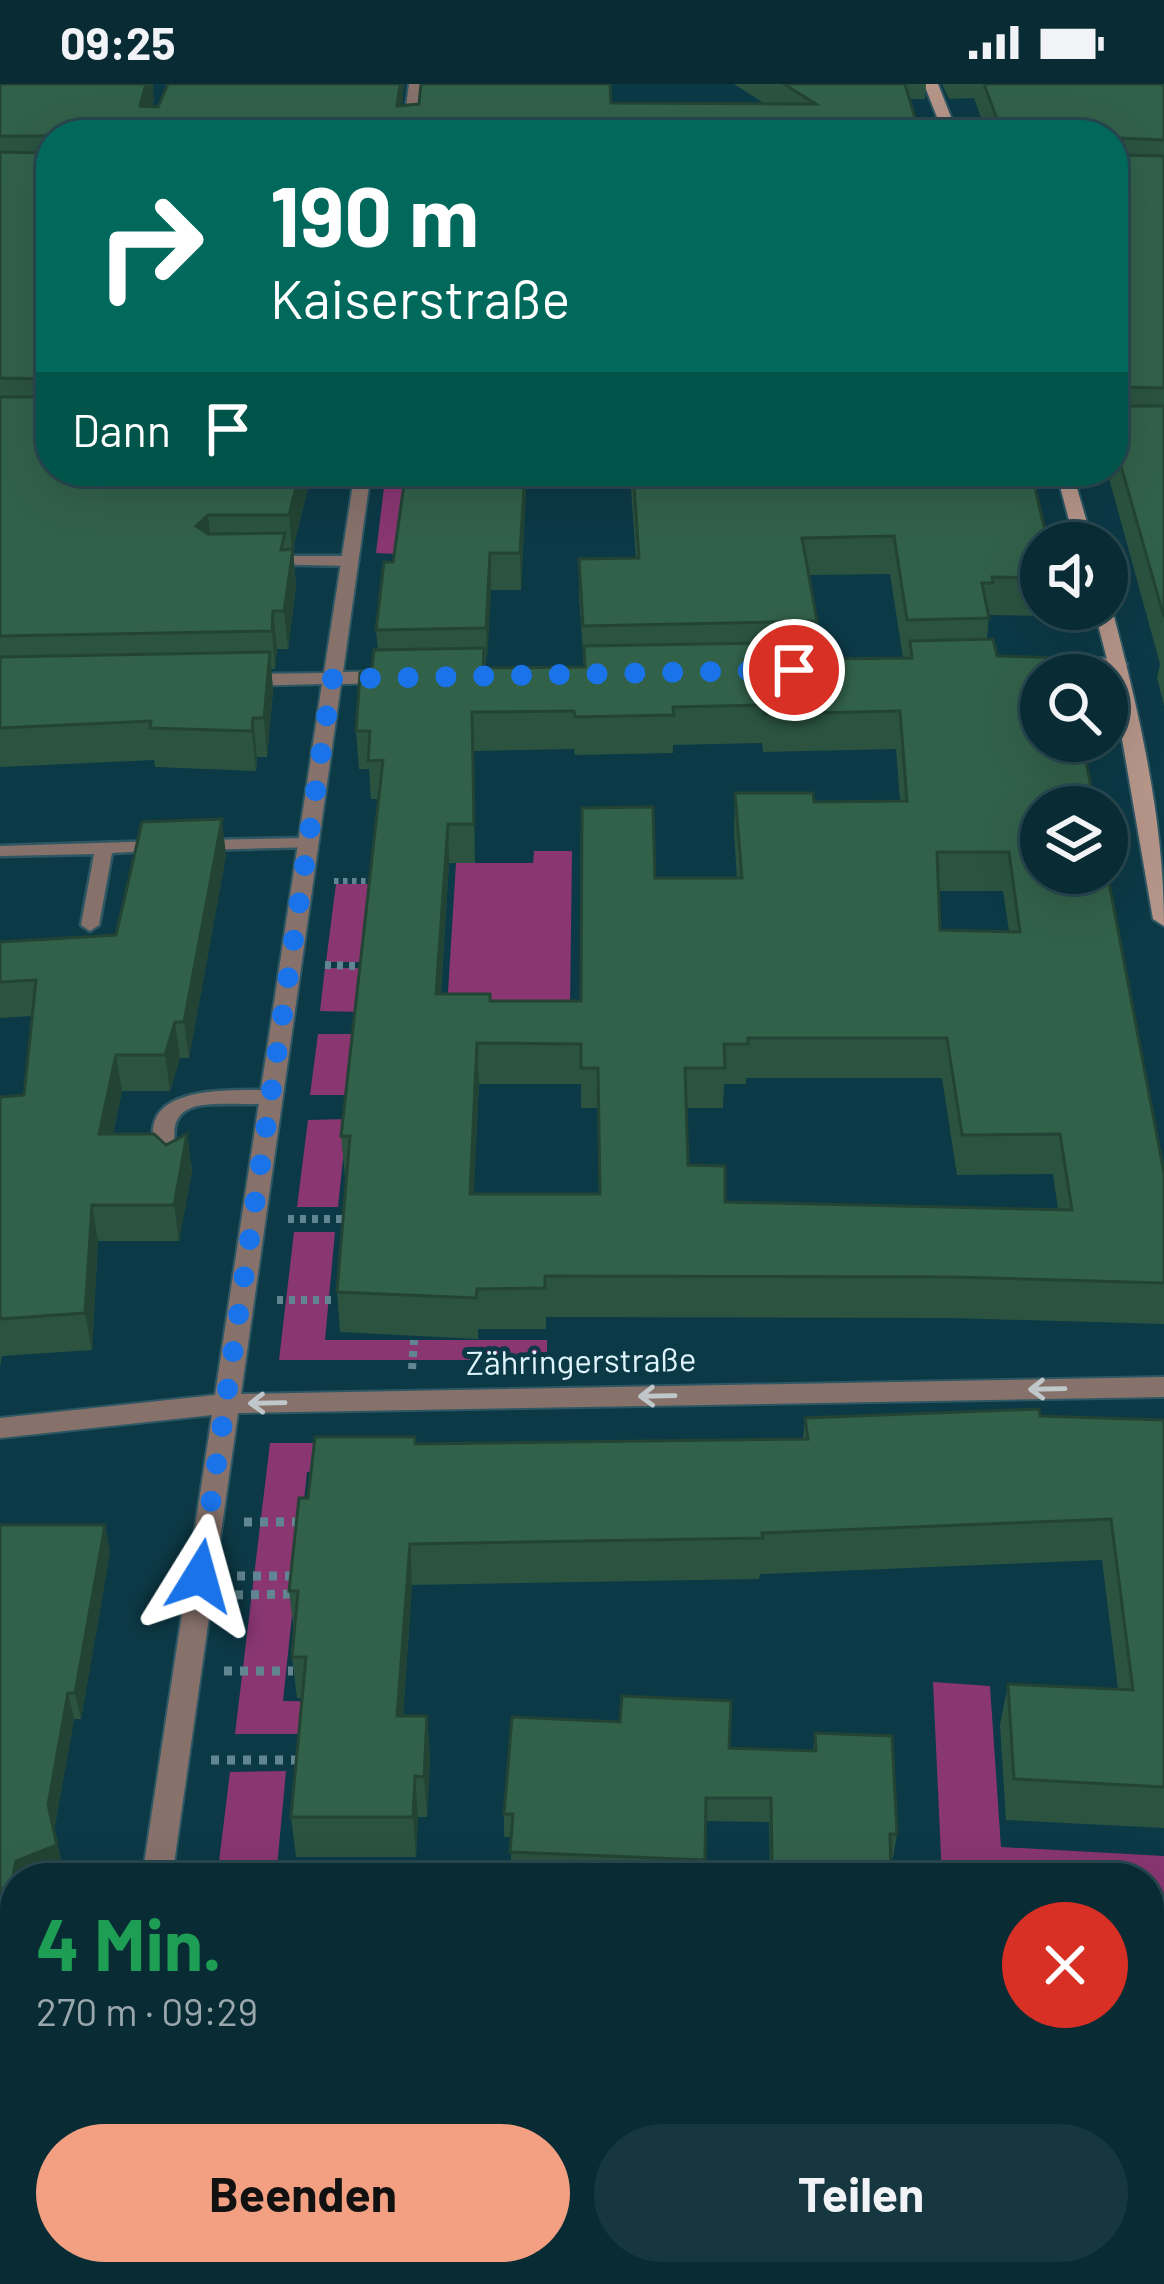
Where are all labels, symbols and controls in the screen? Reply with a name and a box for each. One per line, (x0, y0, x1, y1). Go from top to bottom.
text: 09:25 (60, 15, 175, 69)
text: 190 m (270, 163, 479, 264)
icon: right (72, 168, 228, 324)
text: Kaiserstraße (270, 265, 570, 330)
icon: arrive (195, 396, 261, 462)
text: Dann (72, 402, 171, 456)
map controls (1020, 522, 1128, 894)
button: sound (1020, 522, 1128, 630)
pin (743, 619, 845, 721)
icon: arrive (761, 637, 827, 703)
button: search (1020, 654, 1128, 762)
button: layers (1020, 786, 1128, 894)
street label: Zähringerstraße (465, 1338, 697, 1382)
one-way arrow (1028, 1377, 1067, 1400)
one-way arrow (638, 1384, 677, 1407)
one-way arrow (248, 1392, 287, 1415)
position arrow (137, 1513, 263, 1639)
text: 4 Min. (36, 1899, 222, 1985)
button: close (1002, 1902, 1128, 2028)
text: 270 m · 09:29 (36, 1987, 258, 2034)
button: Beenden (36, 2124, 570, 2262)
button: Teilen (594, 2124, 1128, 2262)

